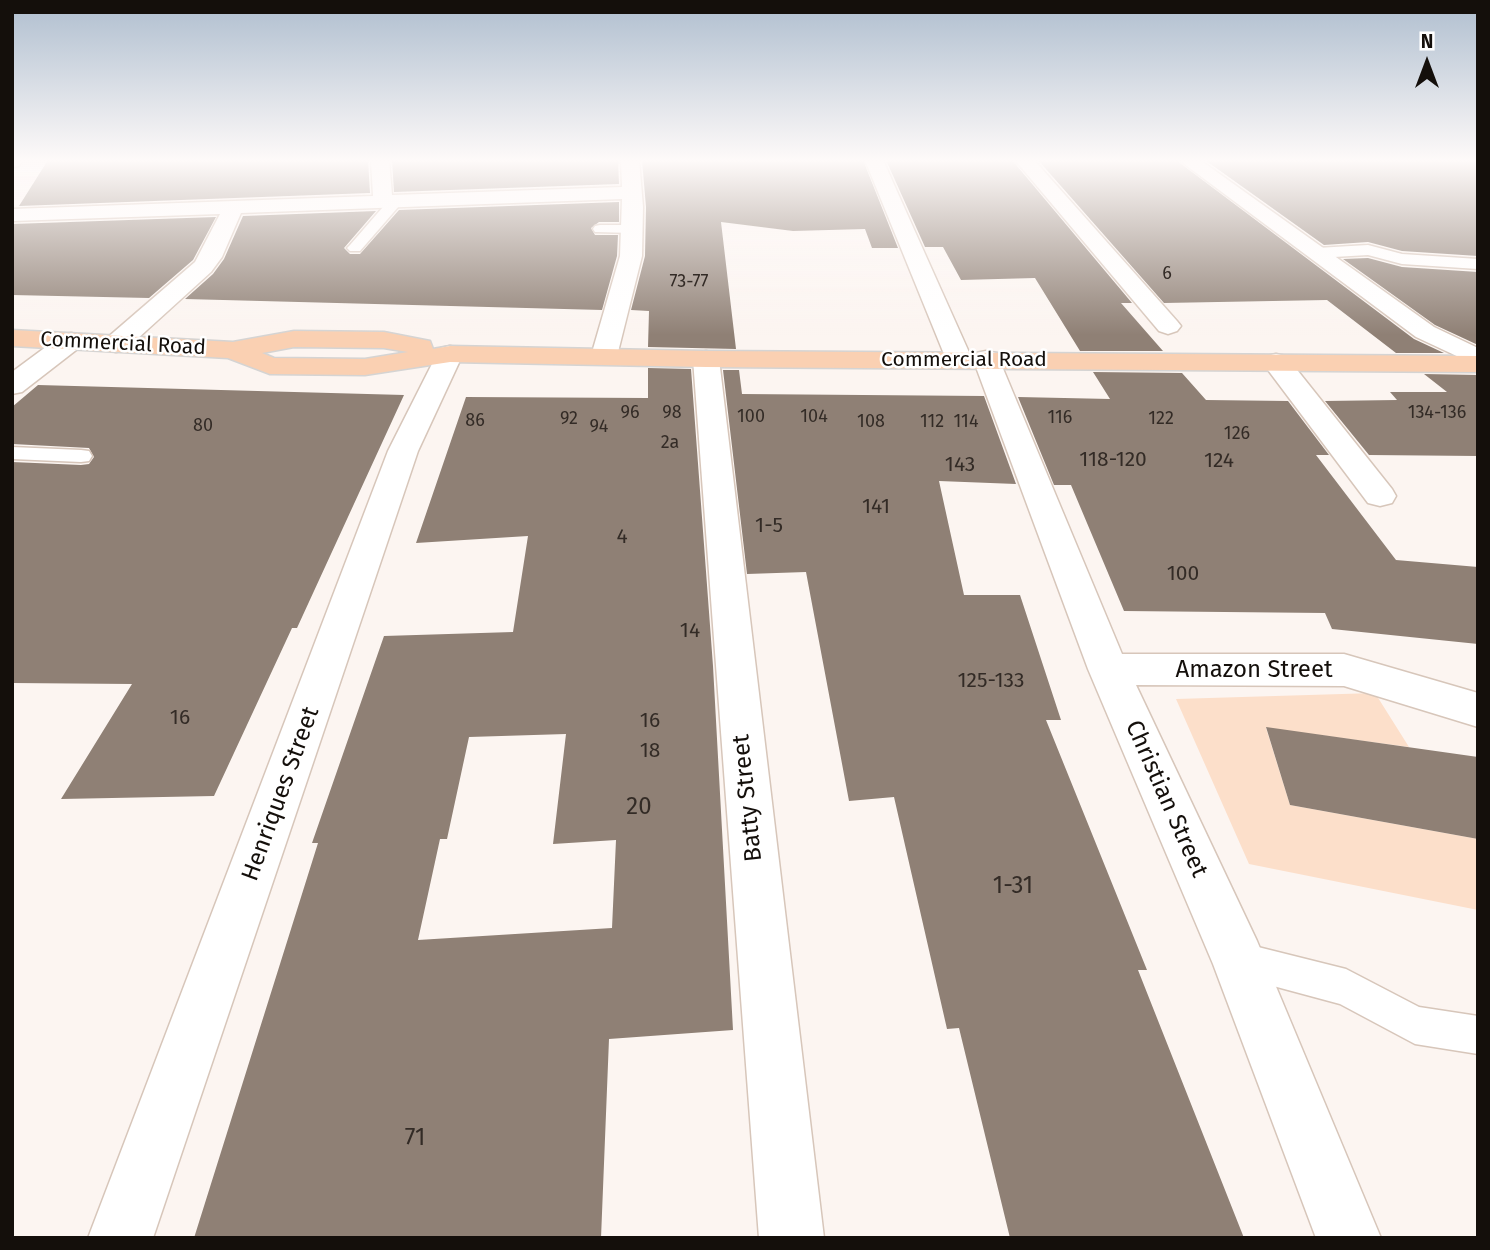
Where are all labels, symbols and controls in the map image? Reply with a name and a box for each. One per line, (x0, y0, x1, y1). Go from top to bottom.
north arrow (1392, 28, 1462, 98)
text: N (1421, 30, 1433, 53)
house number: 6 (1162, 263, 1172, 285)
house number: 73-77 (670, 271, 708, 293)
street label: Commercial Road (40, 327, 206, 361)
street label: Commercial Road (881, 347, 1047, 373)
house number: 96 (620, 402, 640, 424)
house number: 98 (662, 402, 682, 424)
house number: 134-136 (1408, 402, 1466, 424)
house number: 100 (737, 406, 765, 428)
house number: 104 (800, 406, 828, 428)
house number: 116 (1048, 407, 1072, 429)
house number: 92 (560, 408, 578, 430)
house number: 122 (1148, 408, 1174, 430)
house number: 86 (465, 410, 485, 432)
house number: 108 (857, 411, 885, 433)
house number: 112 (920, 411, 944, 433)
house number: 114 (954, 411, 978, 433)
house number: 80 (193, 415, 213, 437)
house number: 94 (590, 416, 608, 438)
house number: 126 (1224, 423, 1250, 445)
house number: 2a (661, 432, 679, 454)
house number: 118-120 (1079, 447, 1147, 473)
house number: 124 (1204, 448, 1234, 474)
house number: 143 (945, 452, 975, 478)
house number: 141 (862, 494, 890, 520)
house number: 1-5 (755, 513, 783, 539)
house number: 4 (616, 524, 628, 550)
house number: 100 (1167, 561, 1199, 587)
house number: 14 (680, 618, 700, 644)
street label: Amazon Street (1175, 656, 1333, 684)
house number: 125-133 (957, 668, 1025, 694)
street label: Henriques Street (236, 703, 326, 885)
house number: 16 (170, 705, 190, 731)
house number: 16 (640, 708, 660, 734)
street label: Christian Street (1119, 716, 1213, 882)
street label: Batty Street (727, 733, 769, 863)
house number: 18 (640, 738, 660, 764)
house number: 20 (626, 793, 652, 821)
house number: 1-31 (993, 872, 1033, 900)
house number: 71 (405, 1124, 425, 1152)

